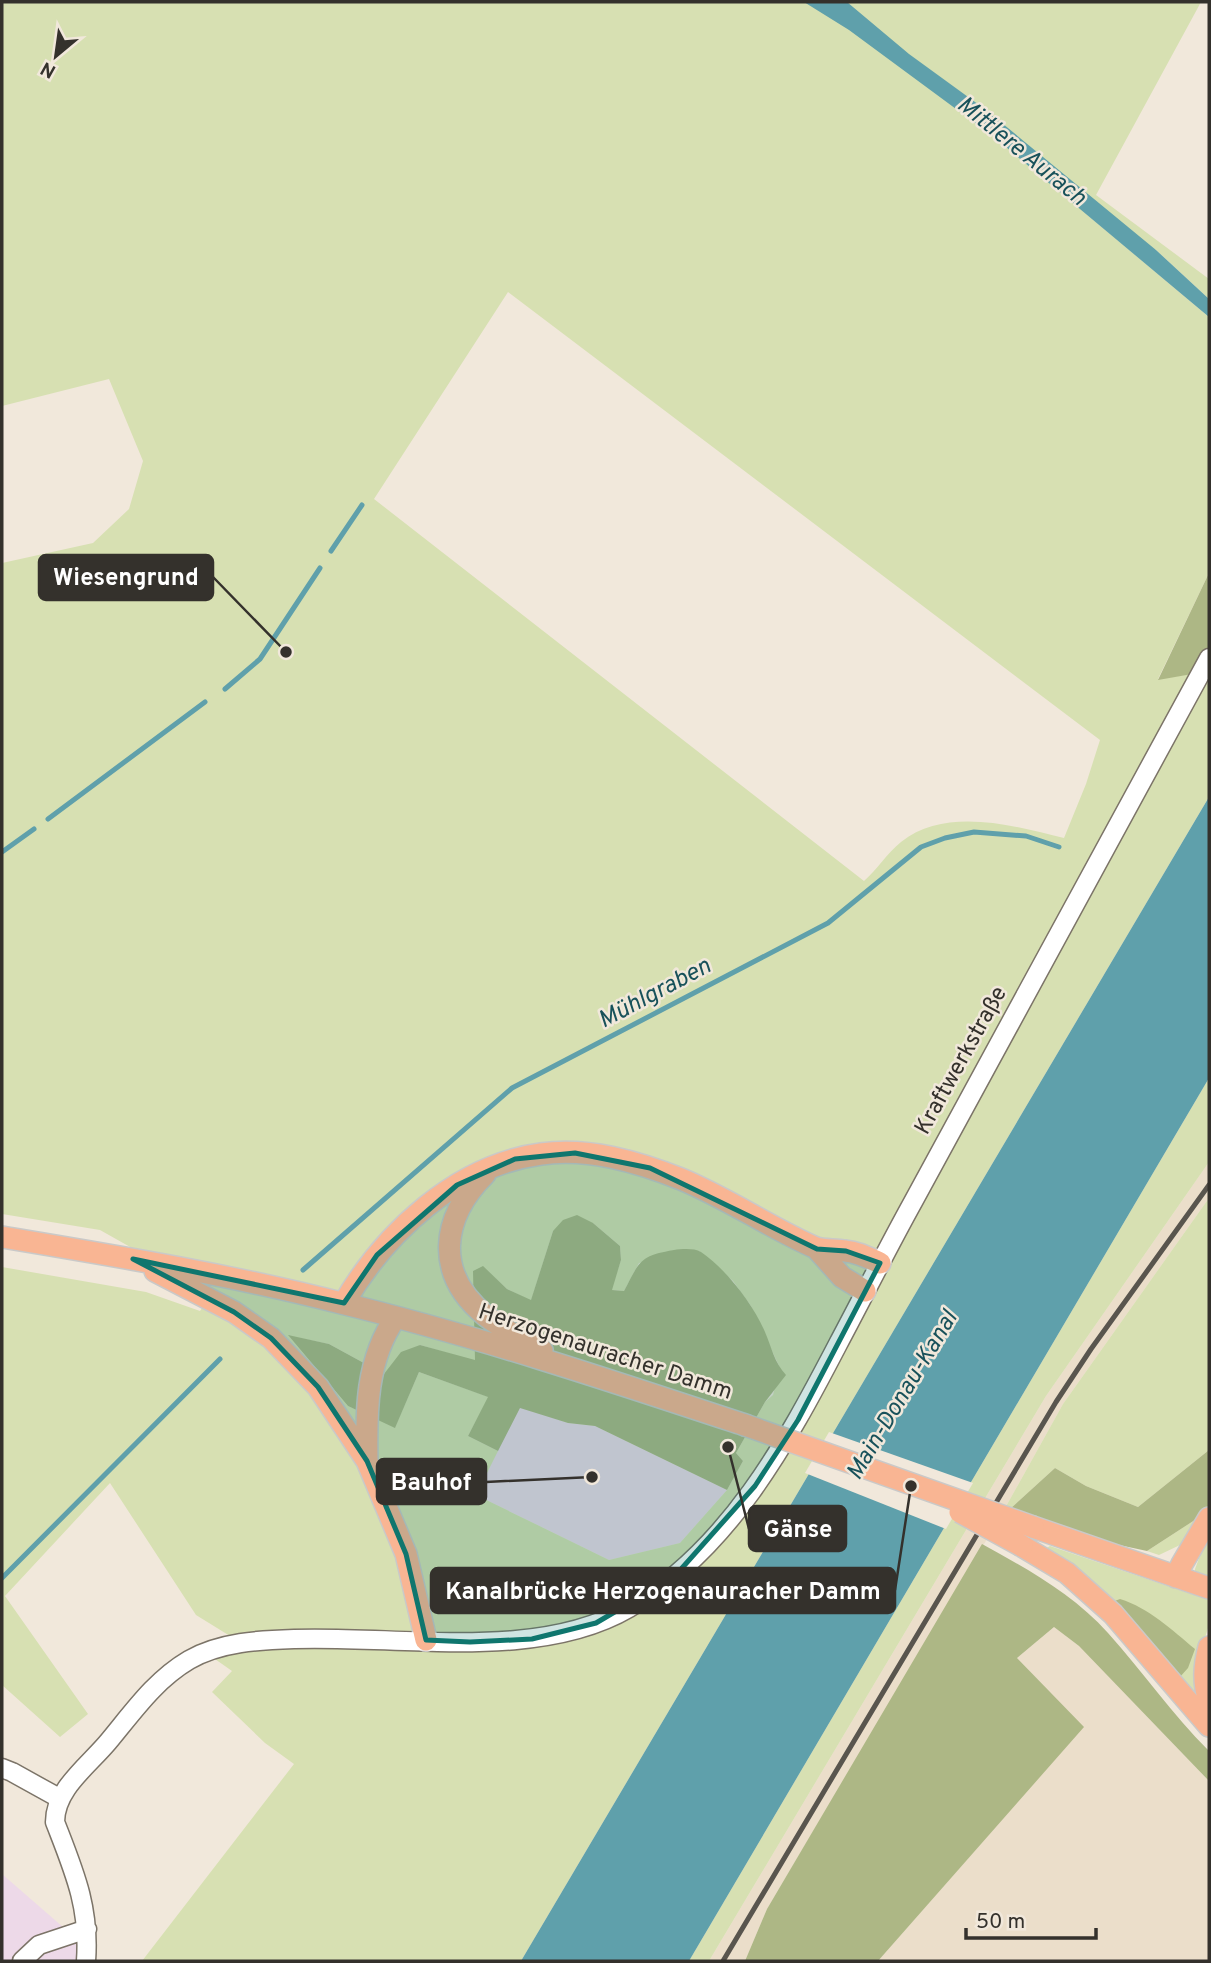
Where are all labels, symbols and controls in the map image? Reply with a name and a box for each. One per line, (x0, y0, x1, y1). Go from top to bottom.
north arrow (21, 21, 91, 91)
text: N (37, 55, 61, 83)
water label: Mittlere Aurach (950, 91, 1092, 213)
callout: Wiesengrund (39, 555, 213, 600)
text: Wiesengrund (53, 564, 199, 594)
water label: Mühlgraben (593, 952, 717, 1036)
street label: Kraftwerkstraße (909, 982, 1015, 1140)
street label: Herzogenauracher Damm (474, 1298, 736, 1408)
water label: Main-Donau-Kanal (841, 1304, 966, 1486)
callout: Bauhof (377, 1459, 486, 1504)
text: Bauhof (391, 1469, 472, 1499)
callout: Gänse (749, 1506, 846, 1551)
text: Gänse (764, 1516, 832, 1546)
callout: Kanalbrücke Herzogenauracher Damm (431, 1568, 895, 1613)
text: Kanalbrücke Herzogenauracher Damm (445, 1578, 881, 1608)
scale bar (966, 1896, 1096, 1940)
text: 50 m (976, 1909, 1025, 1936)

